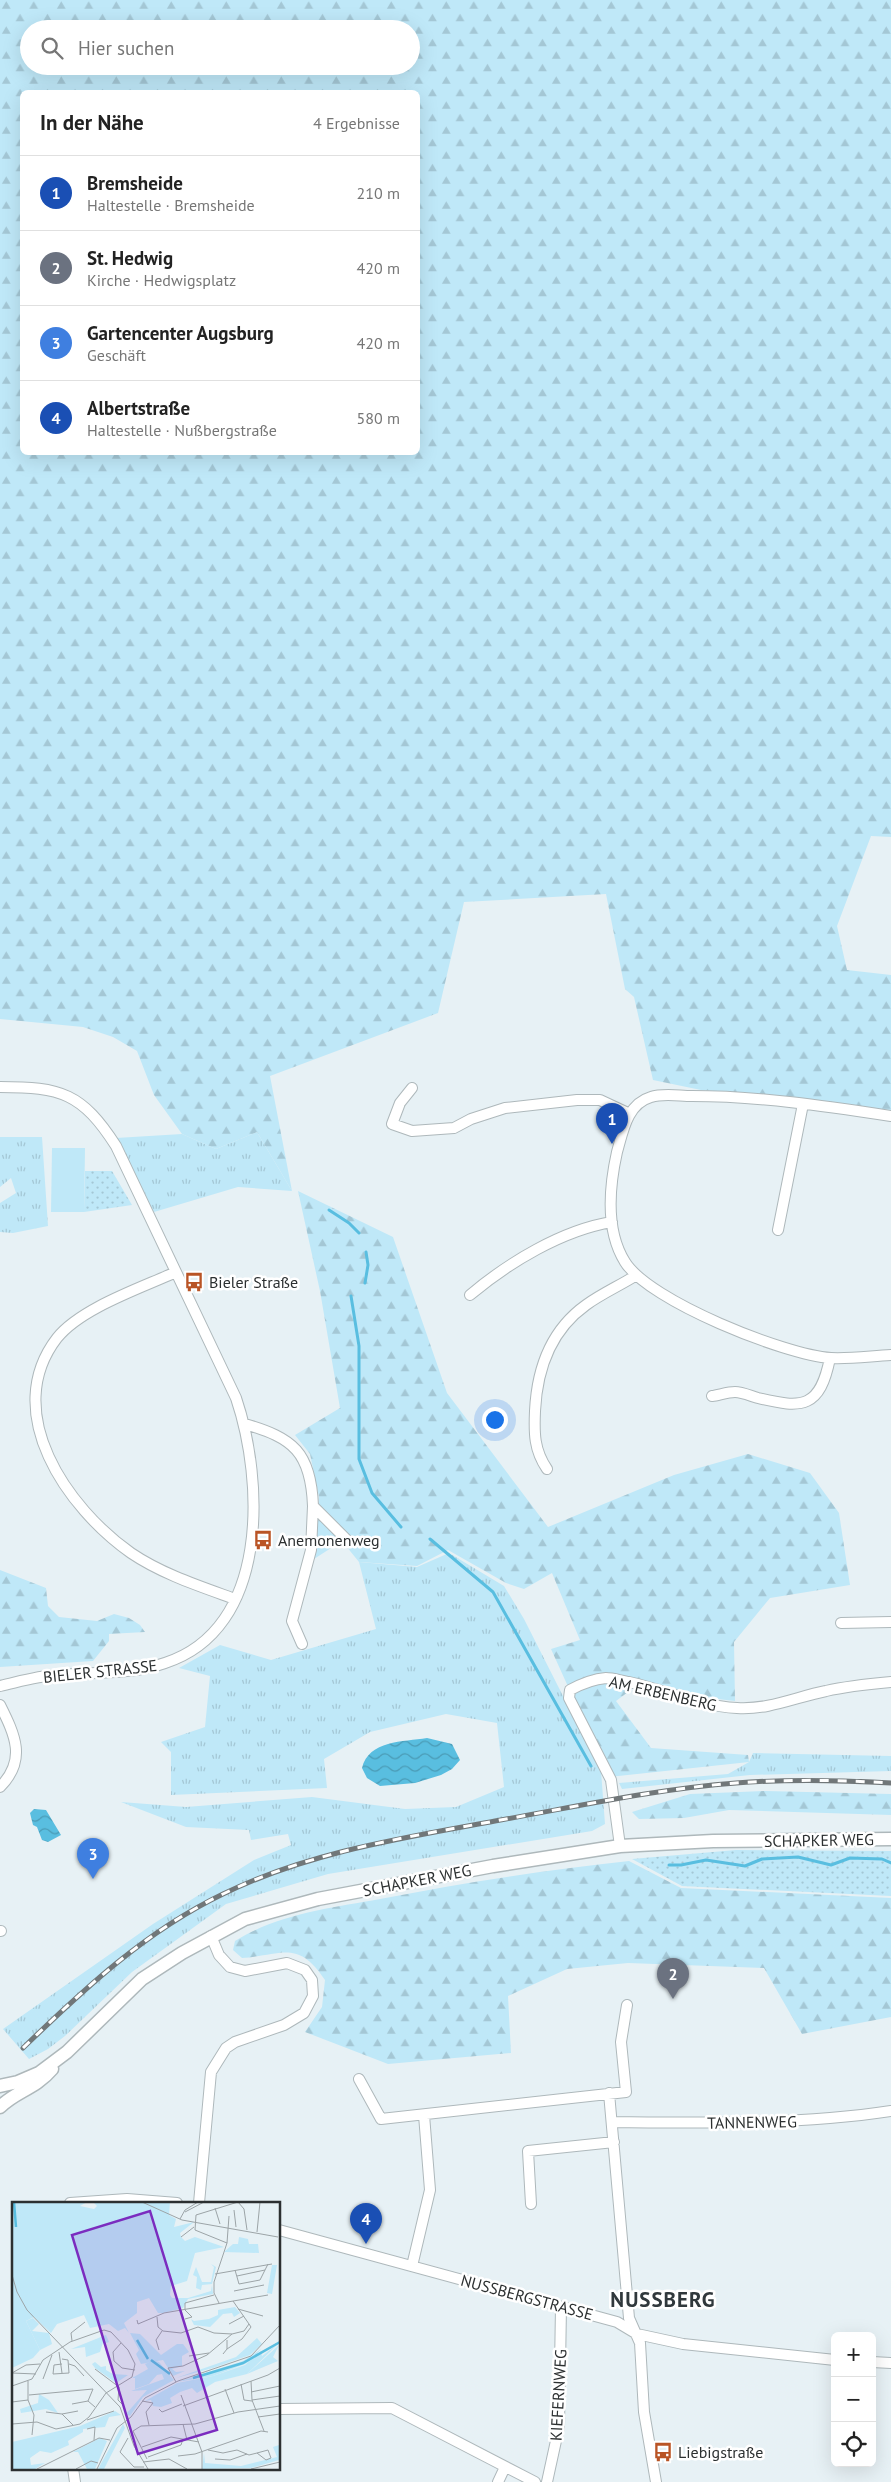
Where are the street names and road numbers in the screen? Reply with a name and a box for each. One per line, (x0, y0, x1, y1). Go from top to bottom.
street label: BIELER STRASSE (42, 1655, 158, 1687)
street label: AM ERBENBERG (607, 1671, 719, 1715)
street label: SCHAPKER WEG (764, 1829, 874, 1851)
street label: SCHAPKER WEG (361, 1860, 473, 1900)
street label: TANNENWEG (707, 2111, 797, 2133)
street label: NUSSBERGSTRASSE (459, 2270, 595, 2324)
street label: KIEFERNWEG (546, 2349, 570, 2441)

